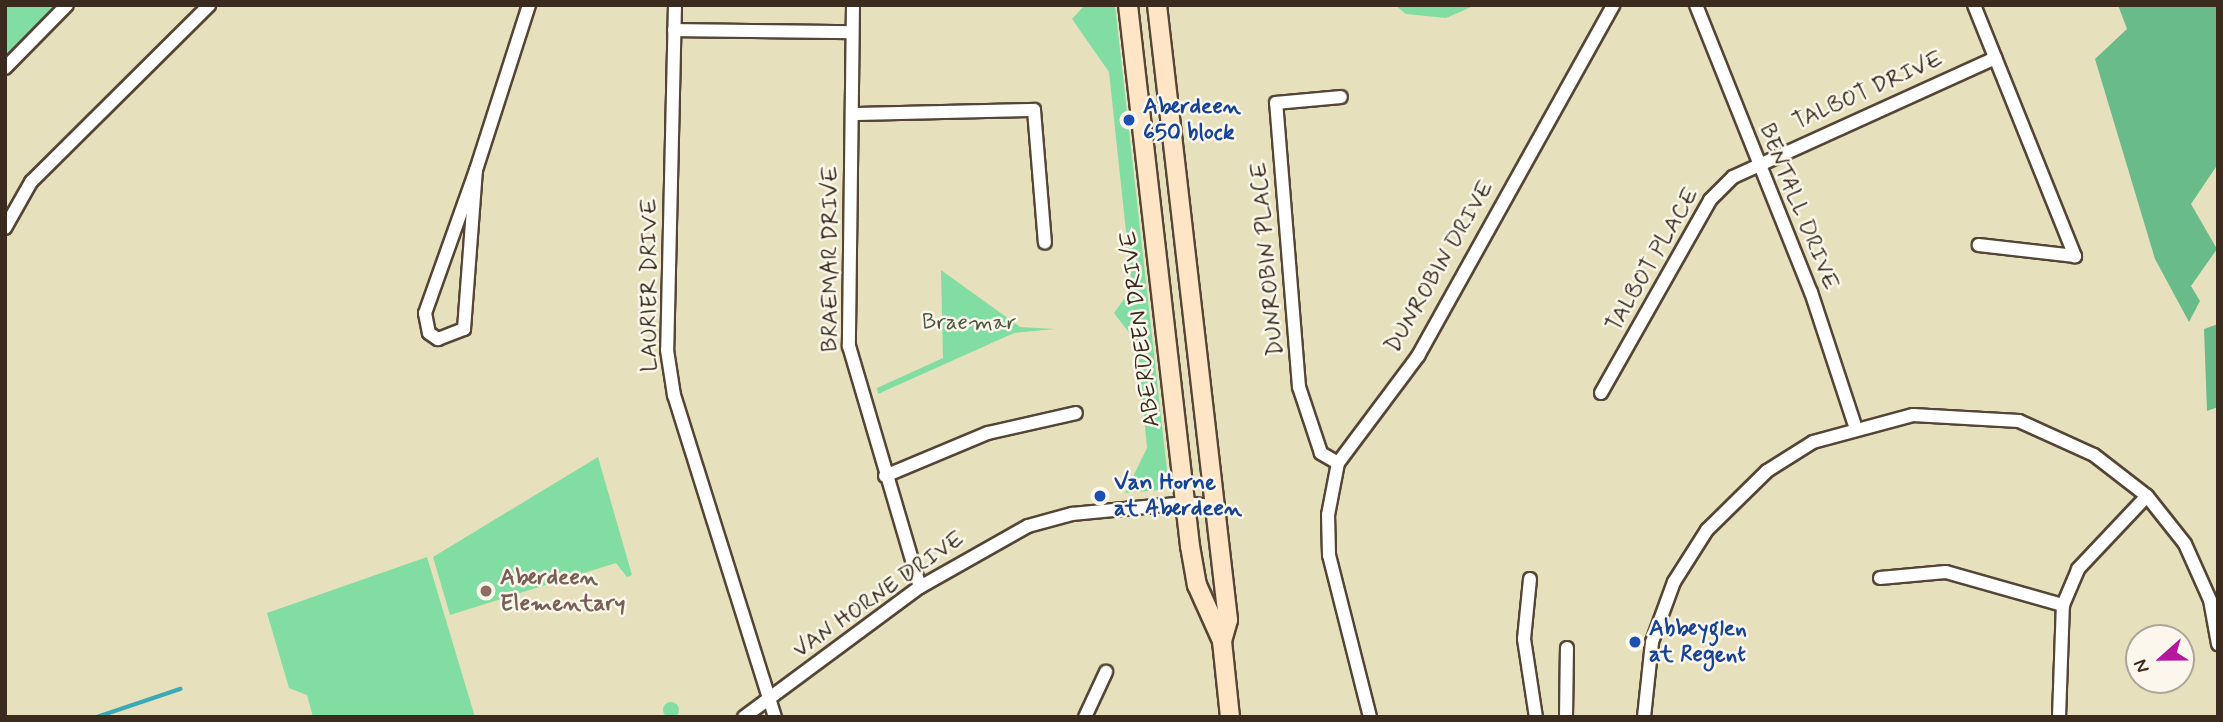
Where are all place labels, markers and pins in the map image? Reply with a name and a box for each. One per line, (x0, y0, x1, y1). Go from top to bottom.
place label: Aberdeen 650 block (1143, 93, 1241, 147)
marker: Aberdeen 650 block (1121, 112, 1137, 128)
place label: Van Horne at Aberdeen (1114, 469, 1242, 523)
marker: Van Horne at Aberdeen (1092, 488, 1108, 504)
place label: Aberdeen Elementary (500, 564, 625, 618)
marker: Aberdeen Elementary (478, 583, 494, 599)
place label: Abbeyglen at Regent (1649, 615, 1756, 669)
marker: Abbeyglen at Regent (1627, 634, 1643, 650)

